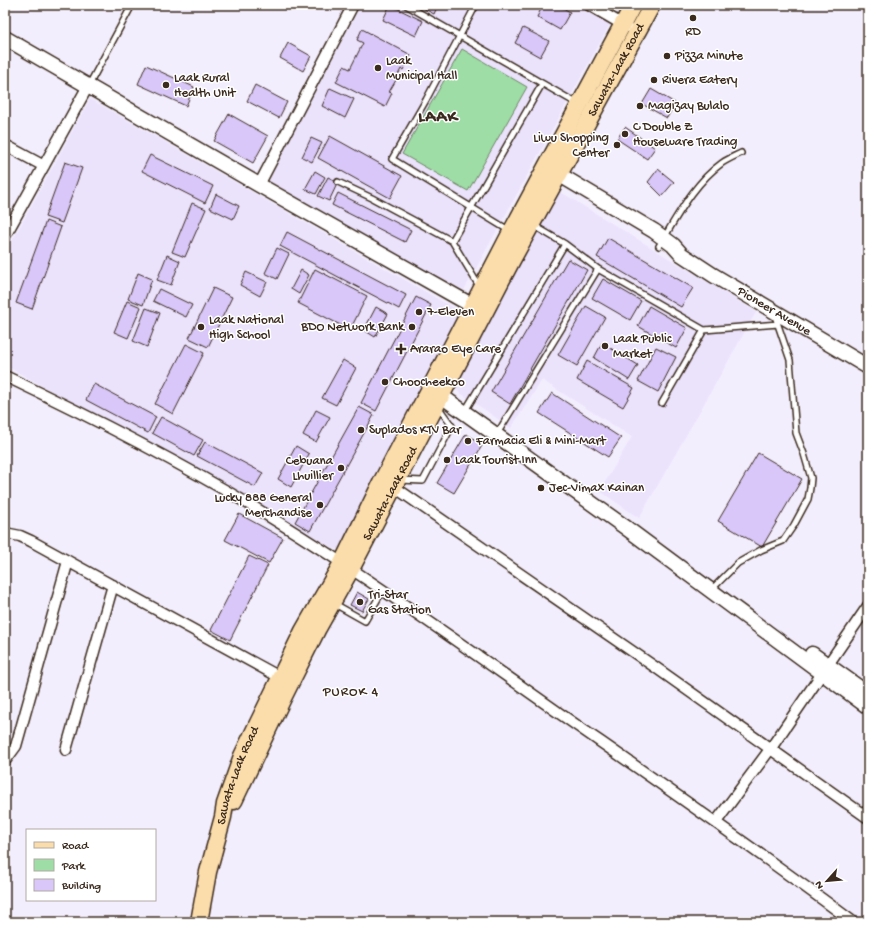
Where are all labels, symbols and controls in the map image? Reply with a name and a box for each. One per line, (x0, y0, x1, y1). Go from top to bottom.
marker: RD (688, 13, 698, 23)
street label: Sawata-Laak Road (585, 20, 648, 119)
place label: RD (685, 25, 701, 40)
place label: Pizza Minute (674, 49, 743, 64)
marker: Pizza Minute (662, 51, 672, 61)
place label: Laak Municipal Hall (386, 54, 457, 84)
marker: Laak Municipal Hall (373, 63, 383, 73)
place label: Laak Rural Health Unit (174, 71, 237, 101)
place label: Rivera Eatery (662, 73, 738, 88)
marker: Rivera Eatery (649, 75, 659, 85)
marker: Laak Rural Health Unit (161, 80, 171, 90)
place label: Magizay Bulalo (648, 99, 730, 114)
marker: Magizay Bulalo (635, 101, 645, 111)
district label: LAAK (418, 108, 459, 128)
place label: C Double Z Houseware Trading (633, 120, 737, 150)
marker: C Double Z Houseware Trading (620, 129, 630, 139)
place label: Liwu Shopping Center (533, 131, 610, 161)
marker: Liwu Shopping Center (612, 140, 622, 150)
street label: Pioneer Avenue (734, 283, 814, 339)
place label: 7-Eleven (426, 305, 475, 320)
marker: 7-Eleven (414, 307, 424, 317)
place label: Laak National High School (209, 313, 284, 343)
place label: BDO Network Bank (300, 320, 405, 335)
marker: Laak National High School (196, 322, 206, 332)
marker: BDO Network Bank (407, 322, 417, 332)
place label: Laak Public Market (613, 332, 672, 362)
marker: Laak Public Market (600, 341, 610, 351)
place label: Ararao Eye Care (410, 342, 501, 357)
marker: Ararao Eye Care (395, 343, 407, 355)
place label: Choocheekoo (393, 375, 465, 390)
marker: Choocheekoo (380, 377, 390, 387)
place label: Suplados KTV Bar (369, 423, 462, 438)
marker: Suplados KTV Bar (356, 425, 366, 435)
place label: Farmacia Eli & Mini-Mart (475, 434, 607, 449)
marker: Farmacia Eli & Mini-Mart (463, 436, 473, 446)
street label: Sawata-Laak Road (360, 443, 422, 543)
place label: Laak Tourist Inn (455, 453, 538, 468)
place label: Cebuana Lhuillier (286, 454, 334, 484)
marker: Laak Tourist Inn (442, 455, 452, 465)
marker: Cebuana Lhuillier (336, 463, 346, 473)
place label: Jec-Vimax Kainan (549, 481, 645, 496)
marker: Jec-Vimax Kainan (536, 483, 546, 493)
place label: Lucky 888 General Merchandise (215, 491, 312, 521)
marker: Lucky 888 General Merchandise (315, 500, 325, 510)
place label: Tri-Star Gas Station (367, 588, 432, 618)
marker: Tri-Star Gas Station (355, 597, 365, 607)
district label: PUROK 4 (322, 684, 379, 701)
street label: Sawata-Laak Road (214, 723, 263, 826)
legend (26, 829, 156, 901)
text: Road (62, 840, 89, 854)
text: Park (61, 860, 87, 874)
north arrow (807, 861, 847, 901)
text: N (813, 879, 827, 891)
text: Building (61, 880, 101, 894)

